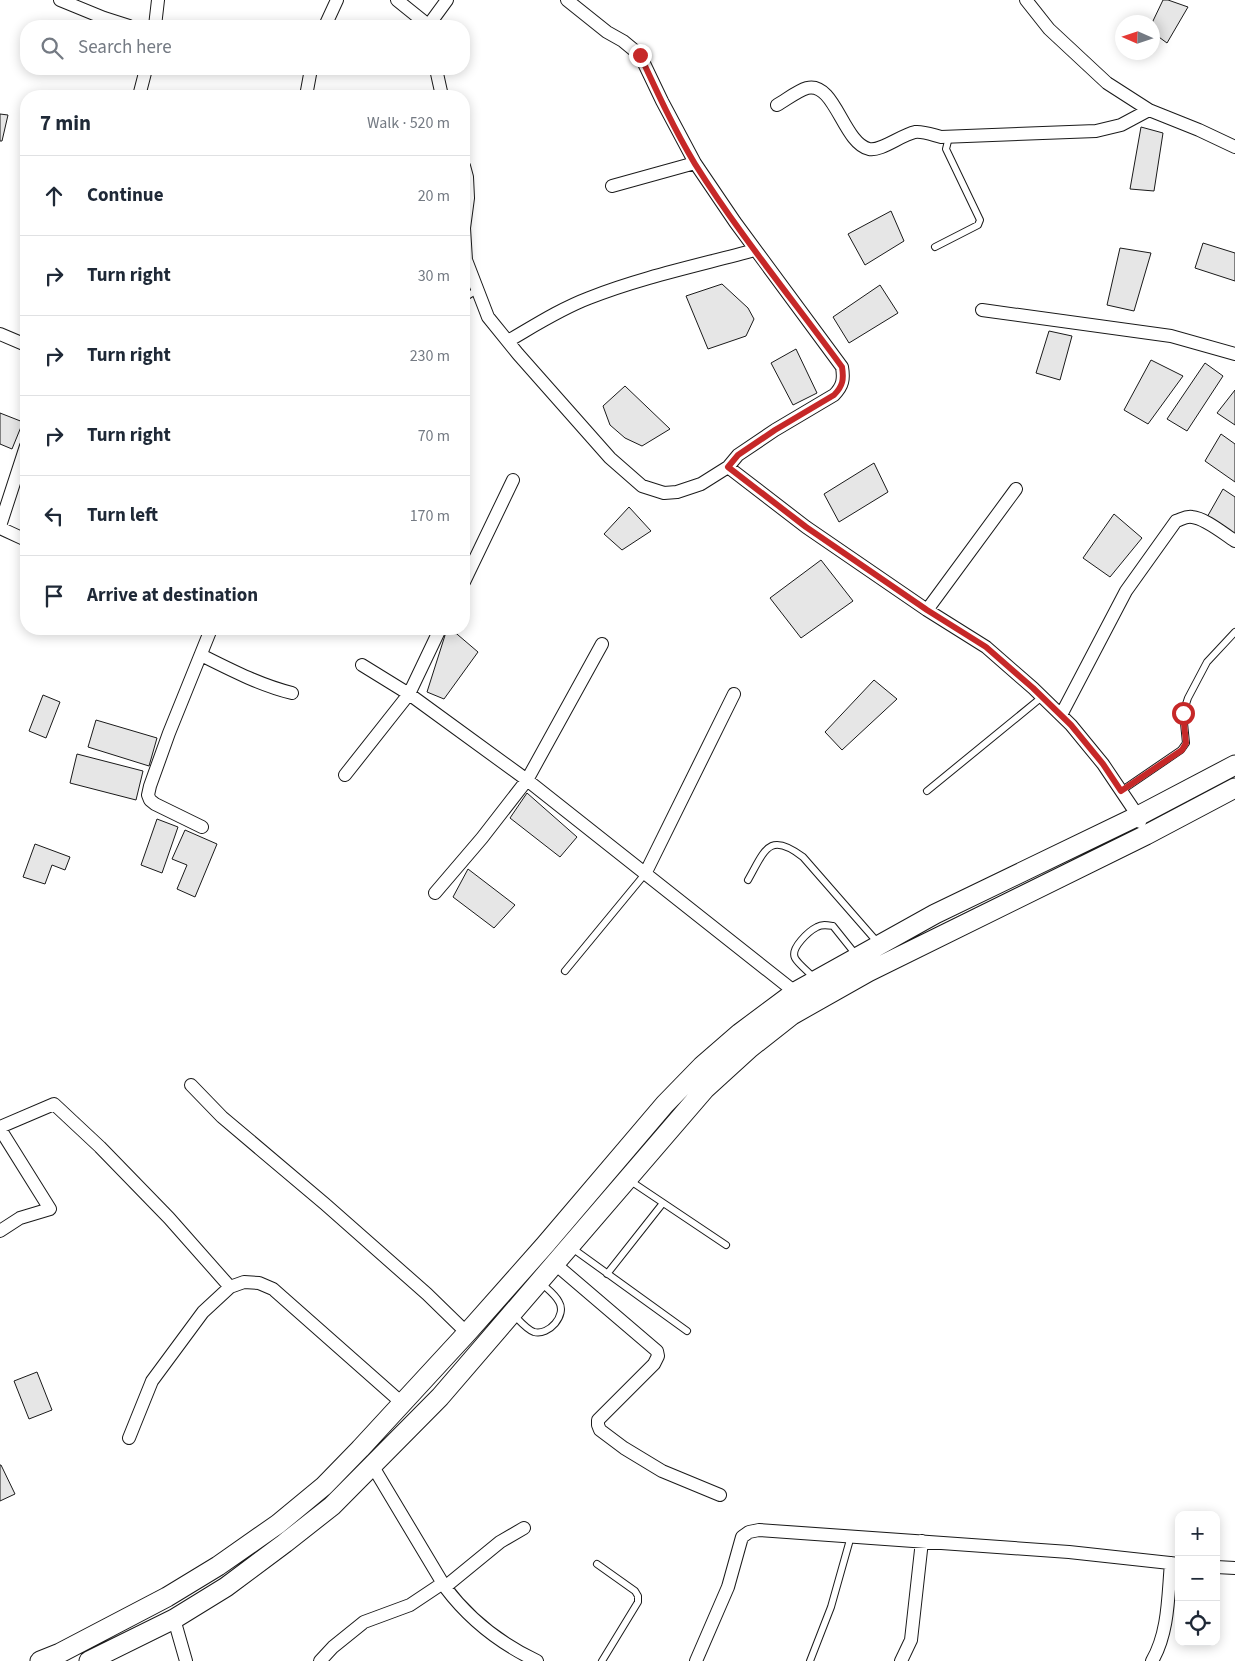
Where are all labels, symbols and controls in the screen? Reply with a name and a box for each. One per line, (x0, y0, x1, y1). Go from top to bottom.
north arrow (1115, 15, 1160, 60)
search box (20, 20, 470, 75)
icon: search (38, 34, 66, 62)
text: Search here (78, 34, 172, 61)
route end (629, 44, 652, 67)
text: 7 min (40, 108, 91, 138)
text: Walk · 520 m (367, 112, 450, 134)
icon: ahead (40, 182, 68, 210)
text: Continue (87, 182, 164, 209)
text: 20 m (418, 185, 450, 207)
icon: right (40, 262, 68, 290)
text: Turn right (87, 262, 171, 289)
text: 30 m (418, 265, 450, 287)
icon: right (40, 342, 68, 370)
text: Turn right (87, 342, 171, 369)
text: 230 m (410, 345, 450, 367)
icon: right (40, 422, 68, 450)
text: Turn right (87, 422, 171, 449)
text: 70 m (418, 425, 450, 447)
icon: left (40, 502, 68, 530)
text: Turn left (87, 502, 158, 529)
text: 170 m (410, 505, 450, 527)
icon: arrive (40, 582, 68, 610)
text: Arrive at destination (87, 582, 258, 609)
route start (1172, 702, 1195, 725)
map controls (1175, 1511, 1220, 1646)
button: + (1175, 1511, 1220, 1556)
button: − (1175, 1556, 1220, 1601)
button: locate (1175, 1601, 1220, 1646)

